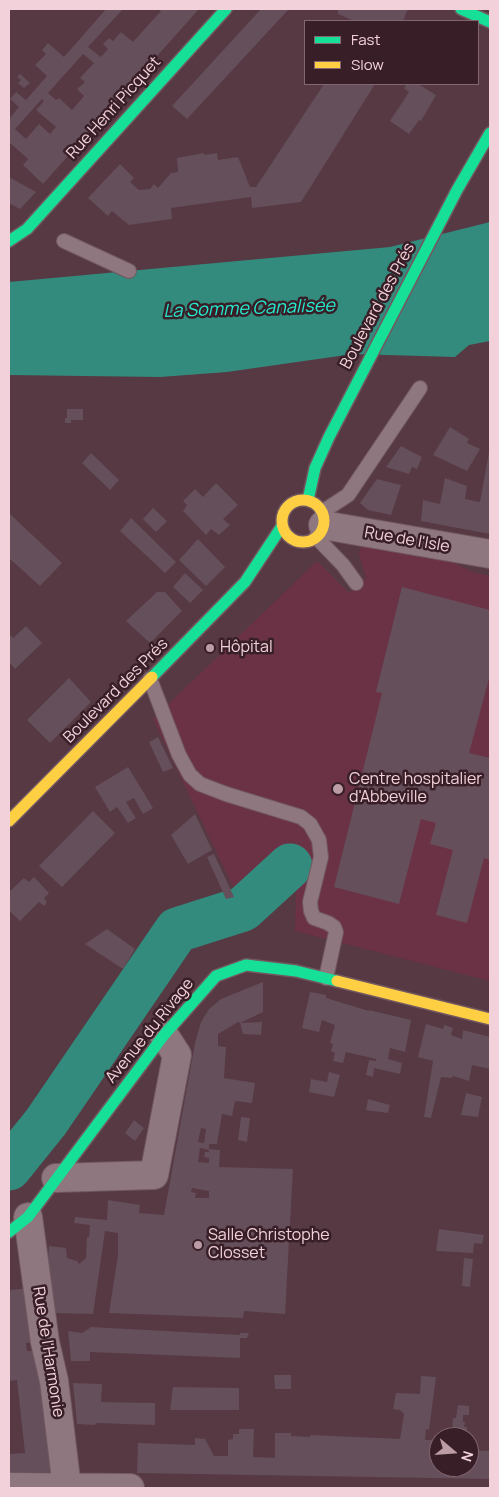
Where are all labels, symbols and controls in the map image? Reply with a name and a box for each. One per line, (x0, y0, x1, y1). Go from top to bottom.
legend (304, 20, 479, 85)
text: Fast (351, 29, 380, 50)
street label: Rue Henri Picquet (63, 53, 165, 163)
text: Slow (351, 54, 384, 75)
street label: Boulevard des Prés (337, 240, 419, 372)
water label: La Somme Canalisée (163, 295, 335, 323)
street label: Rue de l'Isle (363, 523, 451, 557)
street label: Boulevard des Prés (60, 635, 172, 747)
place label: Hôpital (220, 638, 273, 658)
marker: Hôpital (204, 642, 216, 654)
place label: Centre hospitalier d'Abbeville (349, 770, 482, 808)
marker: Centre hospitalier d'Abbeville (331, 782, 345, 796)
street label: Avenue du Rivage (102, 975, 198, 1087)
place label: Salle Christophe Closset (208, 1226, 330, 1264)
marker: Salle Christophe Closset (192, 1239, 204, 1251)
street label: Rue de l'Harmonie (28, 1285, 68, 1419)
north arrow (429, 1427, 479, 1477)
text: N (457, 1449, 478, 1464)

